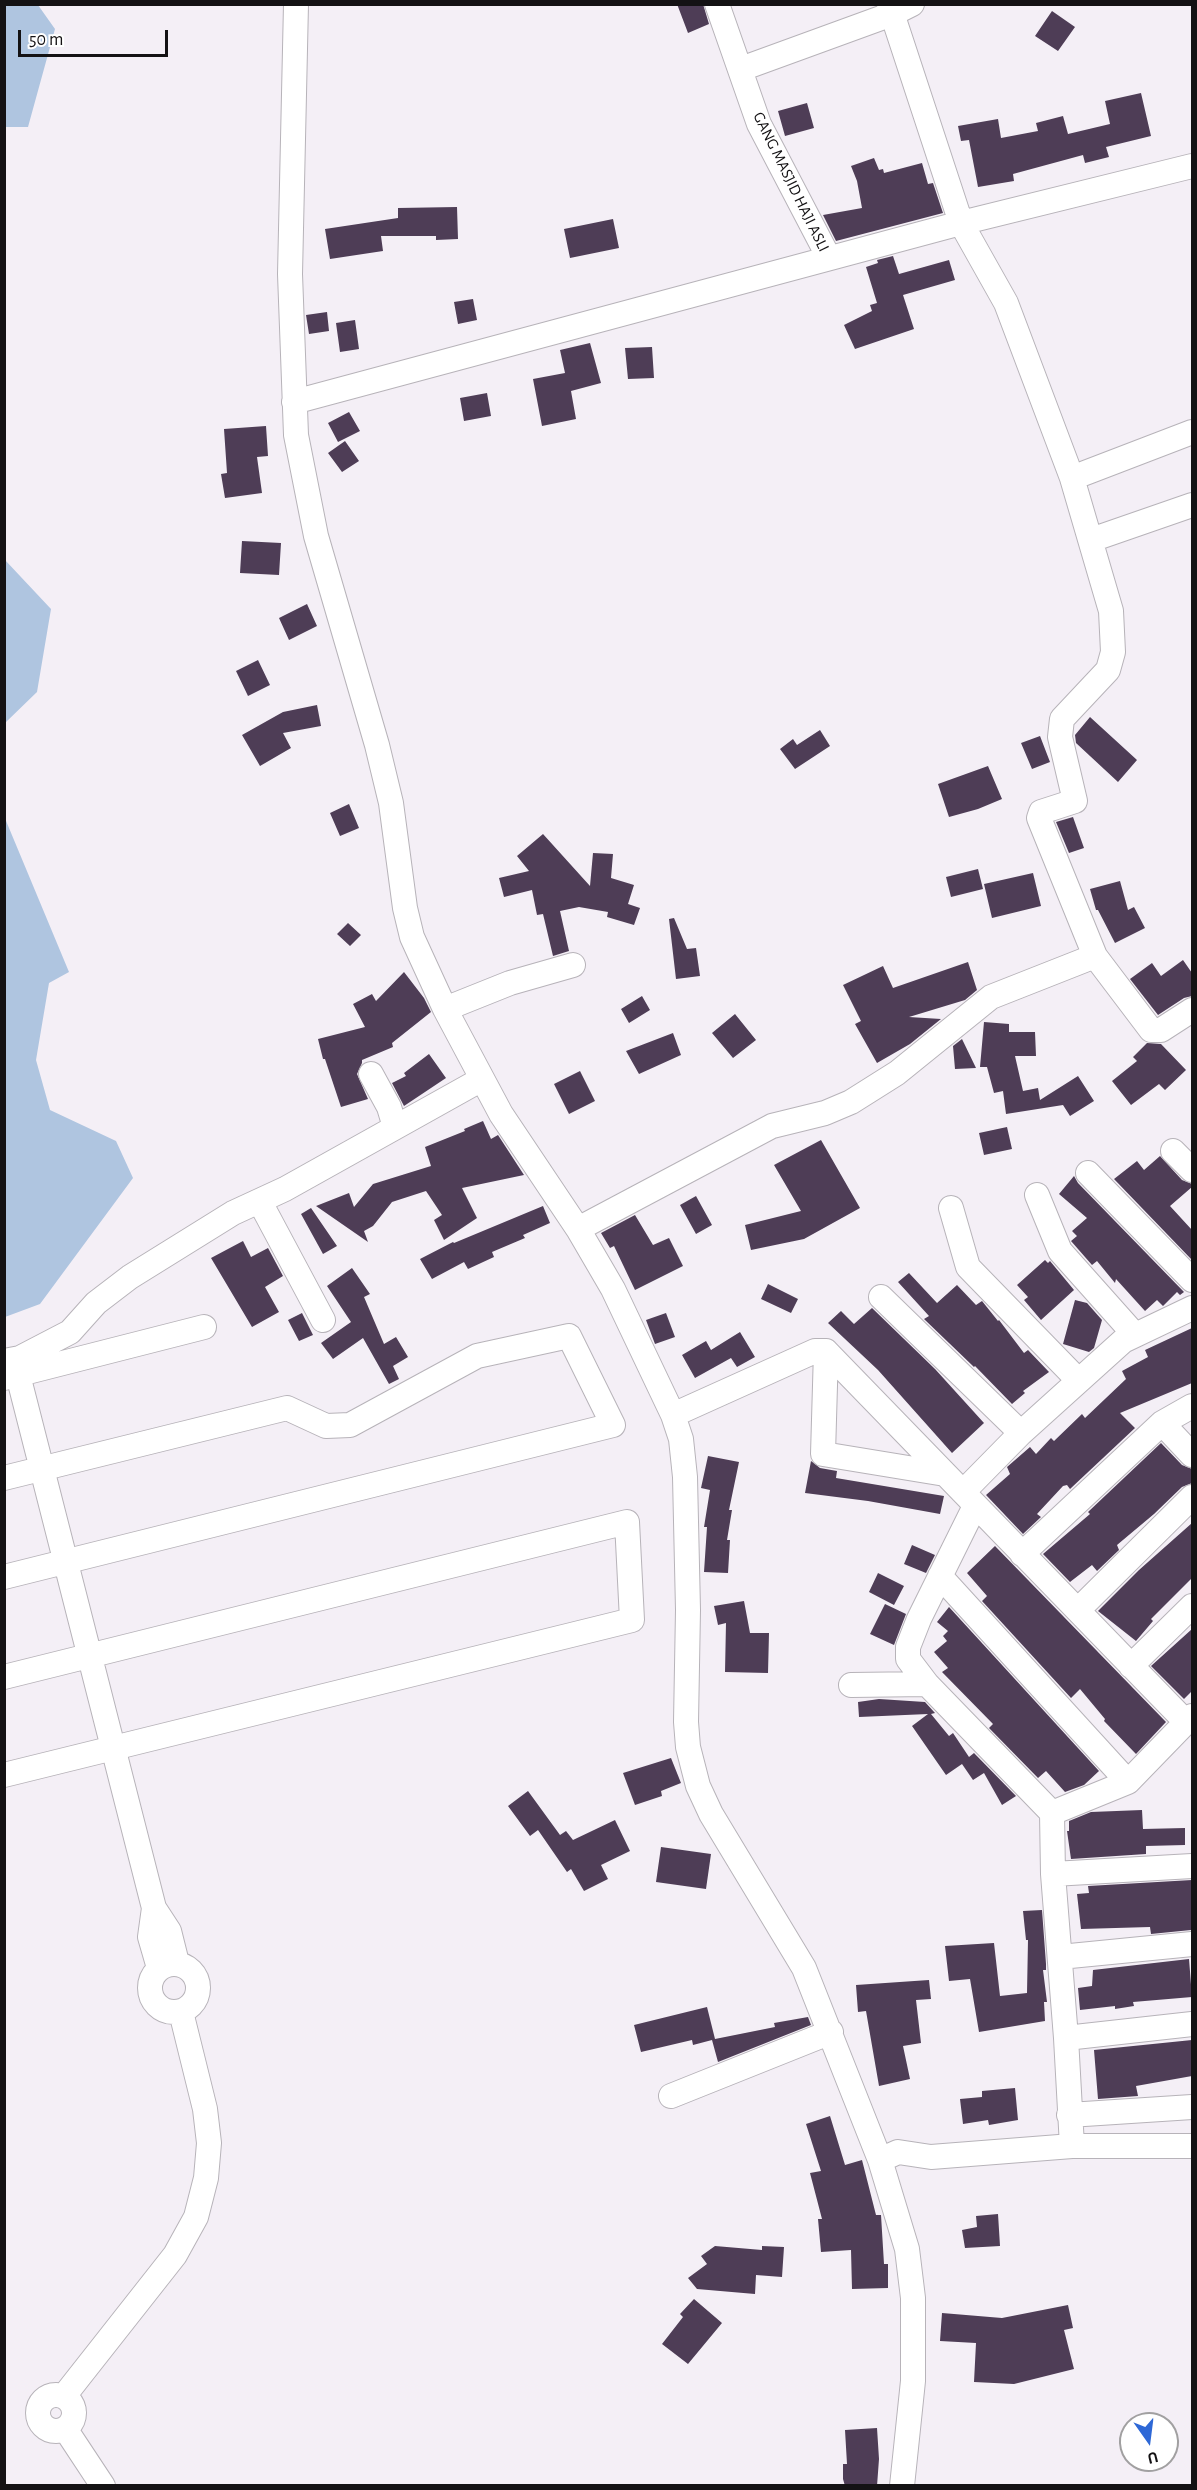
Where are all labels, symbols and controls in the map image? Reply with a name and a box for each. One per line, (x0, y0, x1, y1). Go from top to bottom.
scale bar (21, 18, 171, 56)
text: 50 m (29, 31, 63, 49)
street label: GANG MASJID HAJI ASLI (749, 109, 833, 255)
north arrow (1119, 2412, 1179, 2472)
text: U (1146, 2449, 1160, 2467)

